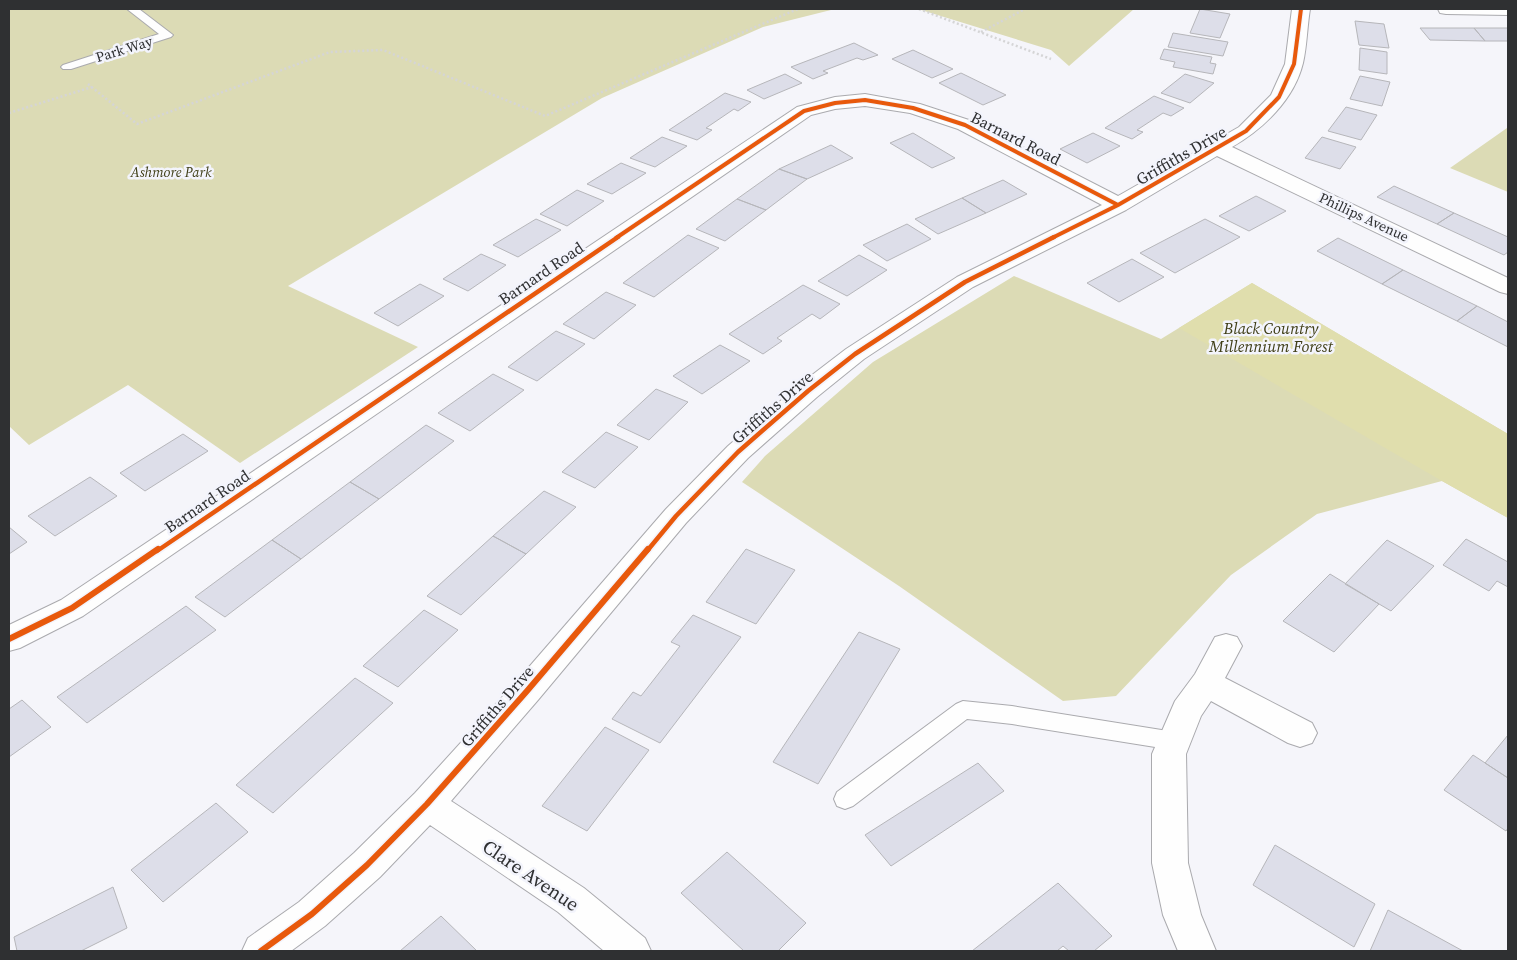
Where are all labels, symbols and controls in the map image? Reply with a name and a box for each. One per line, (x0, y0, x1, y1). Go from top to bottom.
street label: Park Way (93, 31, 156, 67)
street label: Barnard Road (967, 106, 1065, 170)
street label: Griffiths Drive (1132, 120, 1230, 190)
park label: Ashmore Park (129, 162, 212, 182)
street label: Phillips Avenue (1316, 188, 1412, 246)
street label: Barnard Road (494, 236, 588, 310)
park label: Black Country Millennium Forest (1208, 317, 1333, 357)
street label: Griffiths Drive (727, 366, 817, 448)
street label: Barnard Road (160, 464, 254, 538)
street label: Griffiths Drive (456, 661, 538, 751)
street label: Clare Avenue (478, 833, 584, 917)

